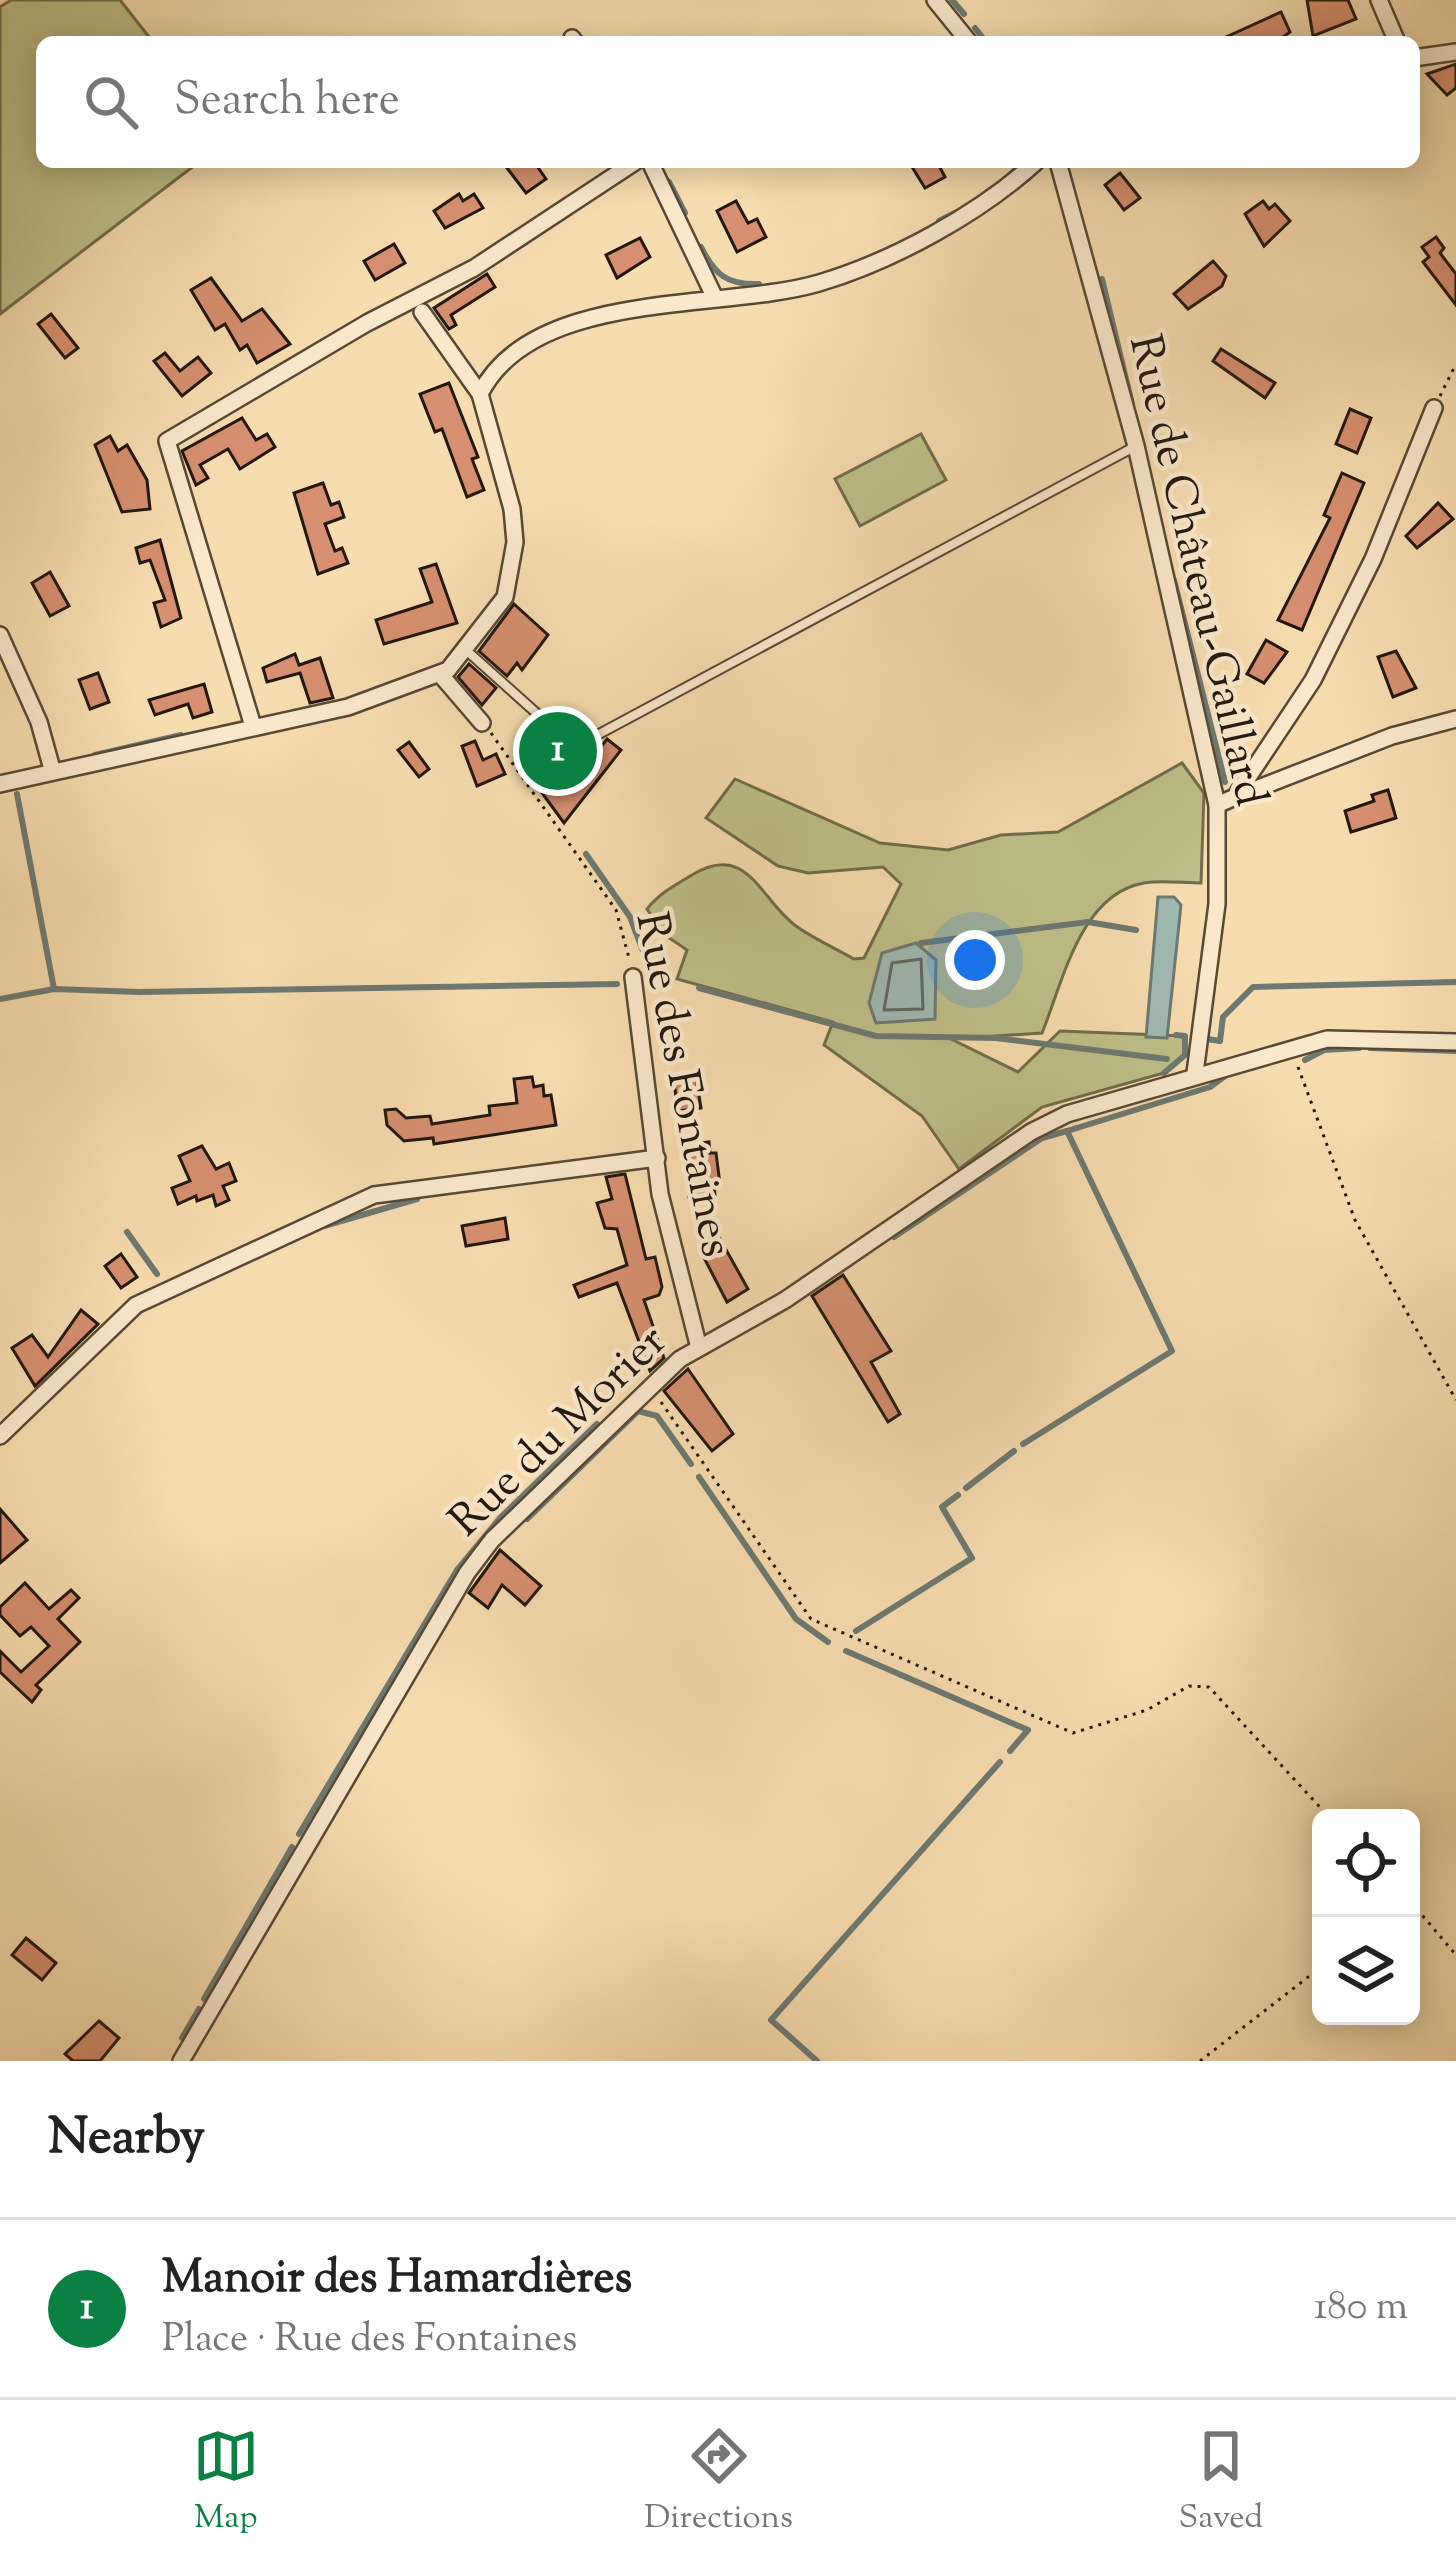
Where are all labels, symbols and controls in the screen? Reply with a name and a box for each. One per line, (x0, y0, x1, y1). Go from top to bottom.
search box (36, 36, 1420, 168)
icon: search (78, 69, 144, 135)
text: Search here (174, 70, 400, 135)
street label: Rue de Château-Gaillard (1109, 329, 1281, 813)
pin: 1 (519, 706, 597, 796)
street label: Rue des Fontaines (616, 907, 746, 1263)
your location (945, 930, 1005, 990)
street label: Rue du Morier (437, 1312, 684, 1554)
map controls (1312, 1809, 1420, 2025)
button: locate (1312, 1809, 1420, 1917)
button: layers (1312, 1917, 1420, 2025)
text: Nearby (48, 2103, 205, 2176)
text: Manoir des Hamardières (162, 2248, 632, 2313)
text: 1 (80, 2281, 94, 2337)
text: 180 m (1314, 2281, 1408, 2337)
text: Place · Rue des Fontaines (162, 2313, 577, 2369)
tab: Map (193, 2423, 259, 2543)
tab: Directions (644, 2423, 793, 2543)
tab: Saved (1179, 2423, 1263, 2543)

